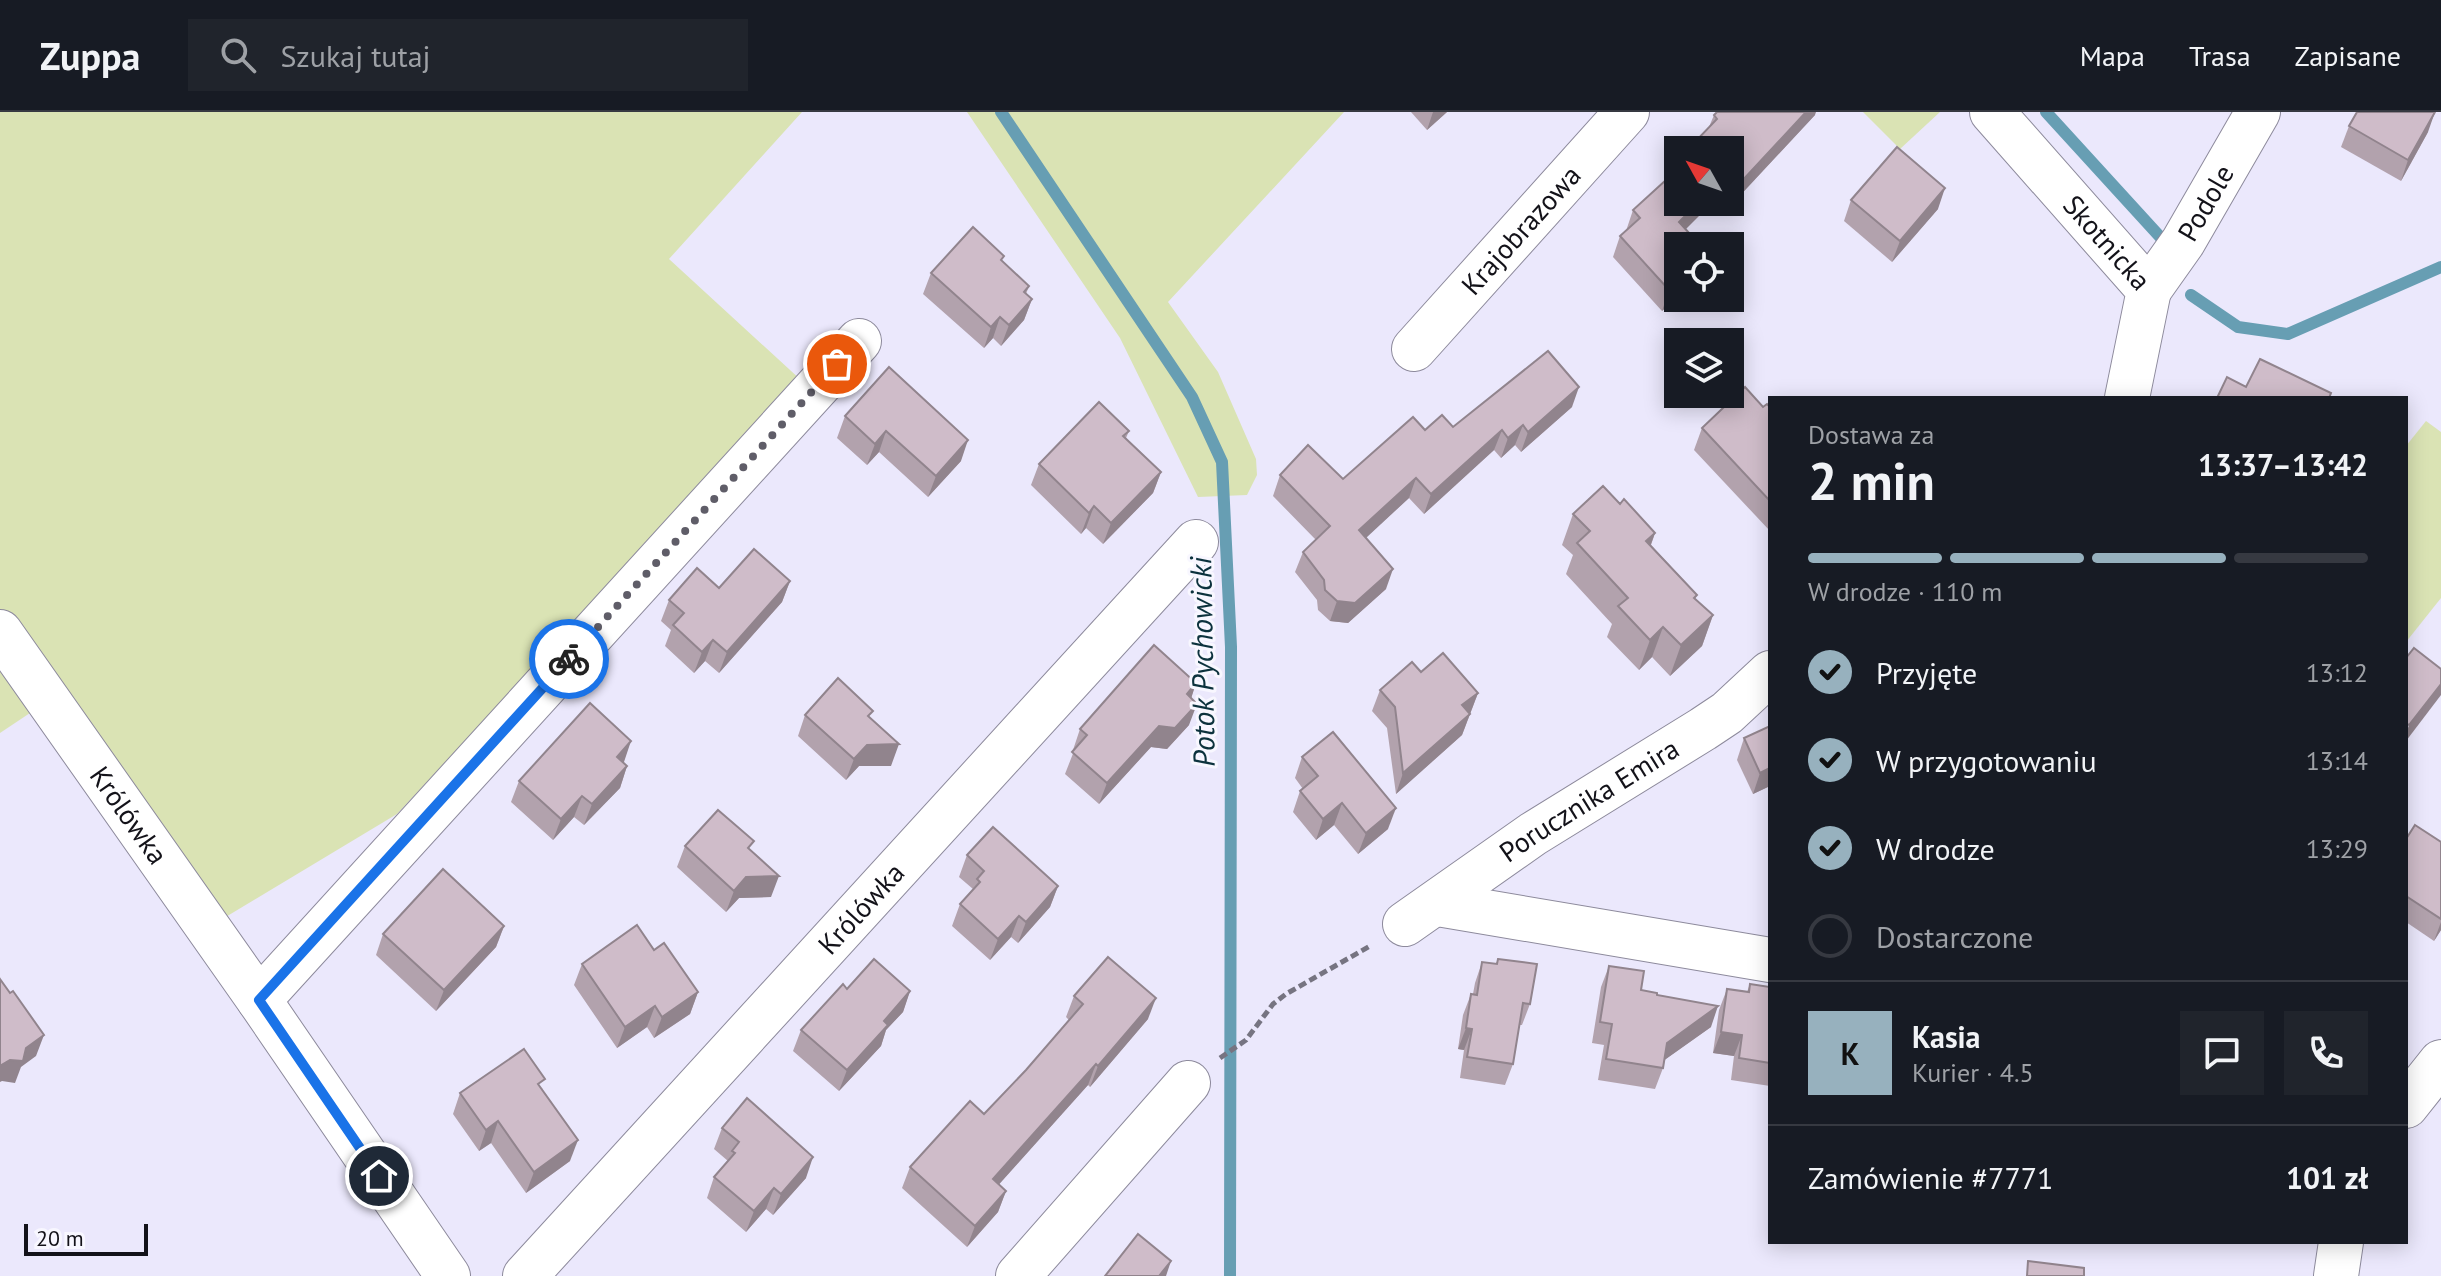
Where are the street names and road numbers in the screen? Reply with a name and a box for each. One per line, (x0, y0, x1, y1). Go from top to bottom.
street label: Krajobrazowa (1453, 157, 1588, 302)
street label: Podole (2169, 158, 2242, 247)
street label: Skotnicka (2055, 187, 2159, 298)
street label: Porucznika Emira (1492, 729, 1686, 870)
street label: Królówka (82, 759, 177, 871)
street label: Królówka (809, 854, 912, 962)

